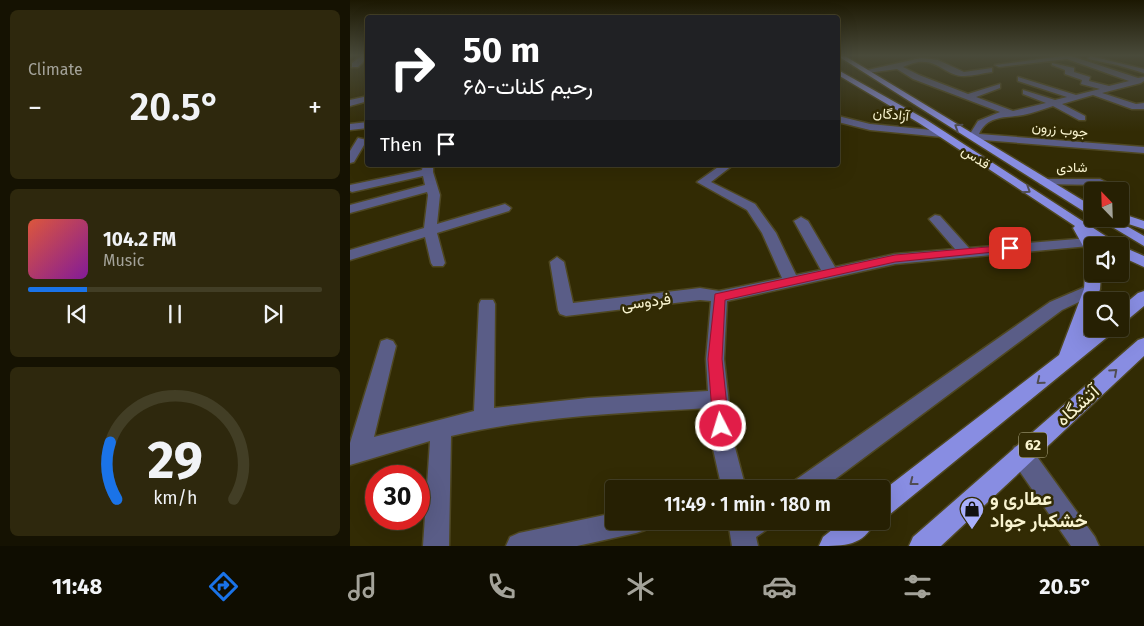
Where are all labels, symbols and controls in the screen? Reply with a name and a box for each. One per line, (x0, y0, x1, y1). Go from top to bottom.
text: 50 m (463, 29, 540, 71)
icon: right (380, 35, 445, 100)
text: Climate (28, 60, 83, 79)
text: ۶۵-رحیم کلنات (463, 73, 593, 100)
text: 20.5° (130, 84, 220, 130)
text: − (28, 91, 42, 124)
text: + (308, 91, 322, 124)
street label: آزادگان (872, 104, 912, 125)
street label: جوب زرون (1031, 118, 1089, 141)
one-way arrow (954, 124, 963, 134)
icon: arrive (432, 130, 460, 158)
text: Then (380, 133, 422, 156)
street label: قدس (958, 142, 993, 173)
street label: شادی (1056, 159, 1088, 176)
north arrow (1084, 182, 1129, 228)
map controls (1084, 182, 1129, 337)
one-way arrow (1022, 184, 1031, 194)
pin (989, 227, 1031, 269)
text: 104.2 FM (103, 228, 176, 251)
icon: arrive (996, 234, 1024, 262)
button: sound (1084, 237, 1129, 282)
text: Music (103, 251, 144, 270)
street label: فردوسی (620, 289, 672, 315)
button: search (1084, 292, 1129, 337)
icon: previous (63, 300, 91, 328)
icon: pause (161, 300, 189, 328)
icon: next (259, 300, 287, 328)
one-way arrow (1108, 369, 1117, 378)
one-way arrow (1037, 376, 1046, 384)
street label: آتشگاه (1051, 379, 1105, 431)
position arrow (694, 399, 746, 451)
text: 29 (147, 429, 203, 492)
road number: 62 (1019, 432, 1047, 458)
speed limit sign: 30 (365, 465, 430, 530)
one-way arrow (909, 476, 918, 485)
text: km/h (153, 487, 197, 509)
place label: عطاری و خشکبار جواد (990, 487, 1088, 533)
text: 11:49 · 1 min · 180 m (664, 493, 831, 516)
shop icon: عطاری و خشکبار جواد (959, 496, 985, 530)
icon: directions (206, 569, 241, 604)
icon: music (345, 569, 380, 604)
icon: phone (484, 569, 519, 604)
icon: climate (623, 569, 658, 604)
icon: car (762, 569, 797, 604)
icon: filters (900, 569, 935, 604)
text: 11:48 (52, 573, 102, 600)
text: 20.5° (1039, 573, 1092, 600)

